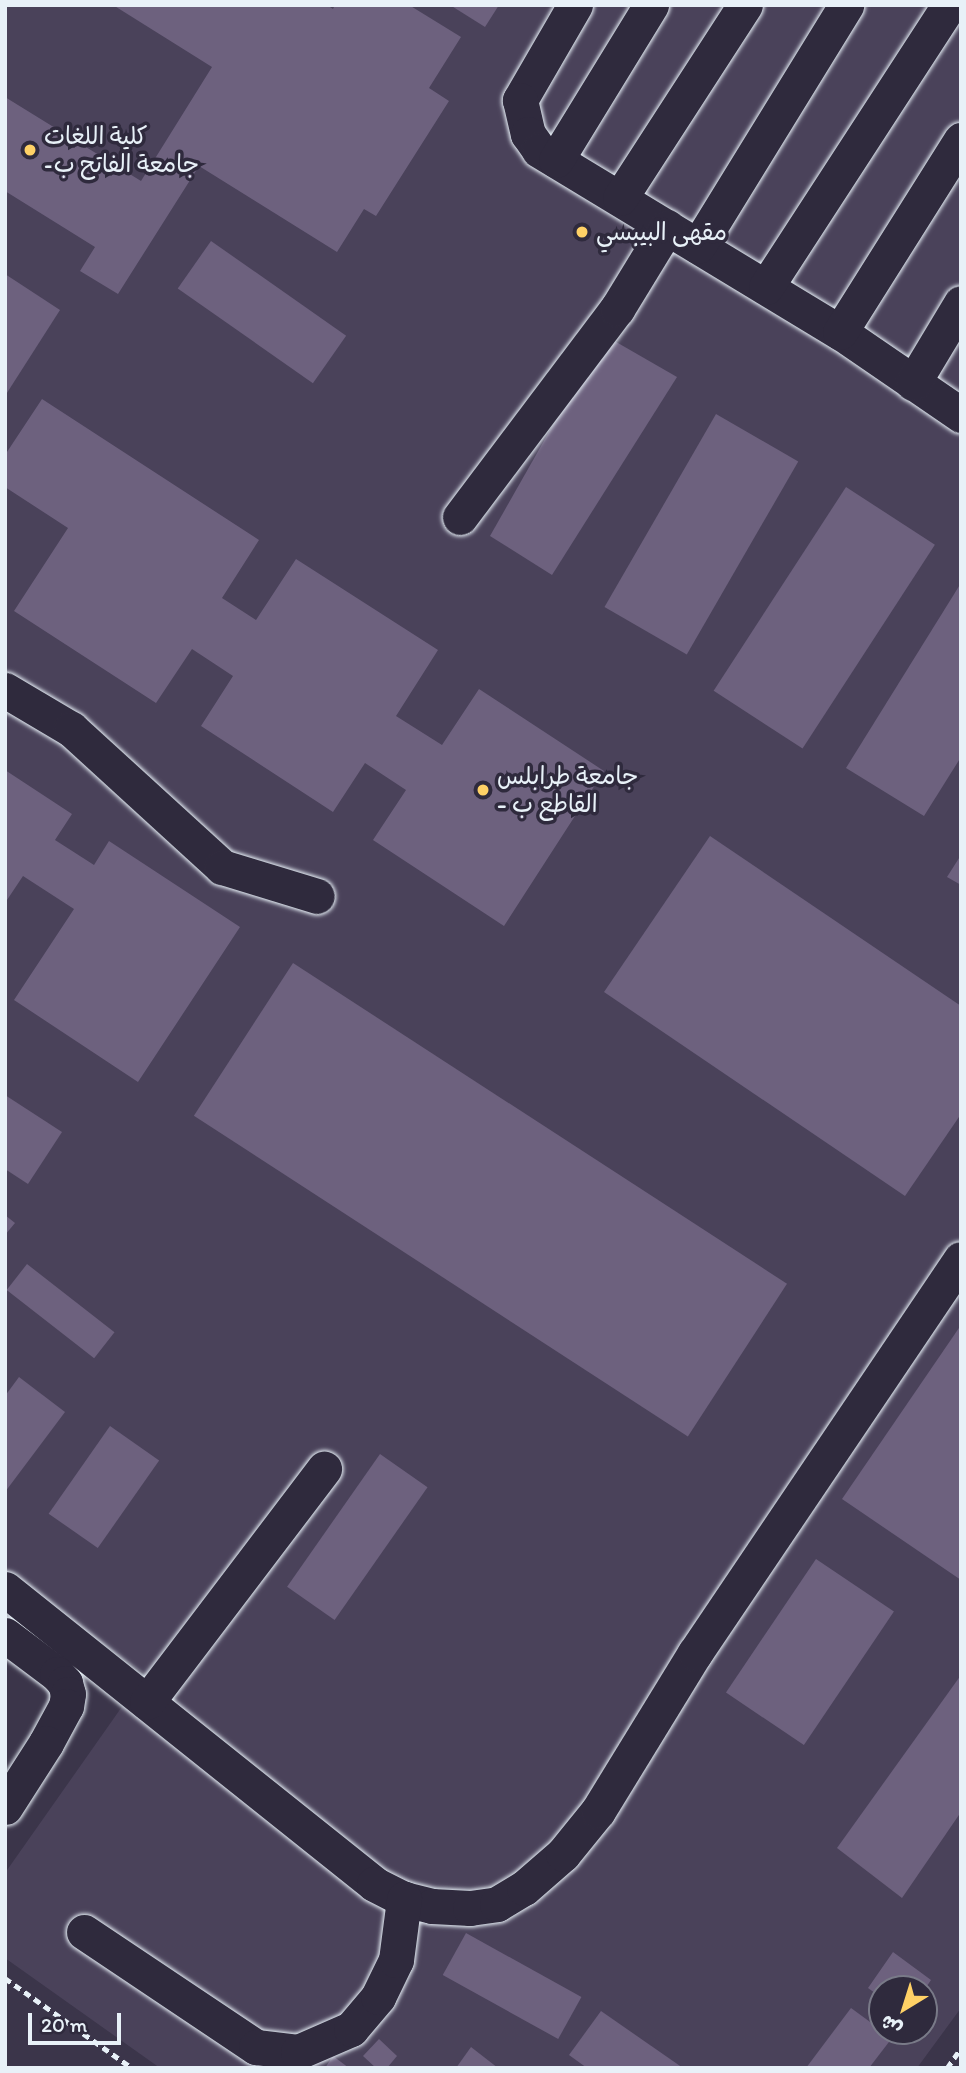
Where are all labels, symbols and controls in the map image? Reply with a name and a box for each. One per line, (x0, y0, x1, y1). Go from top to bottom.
place label: كلية اللغات -جامعة الفاتح ب (44, 122, 199, 178)
marker: كلية اللغات -جامعة الفاتح ب (22, 142, 38, 158)
place label: مقهى البيبسي (596, 218, 727, 246)
marker: مقهى البيبسي (574, 224, 590, 240)
place label: جامعة طرابلس - القاطع ب (497, 762, 638, 818)
marker: جامعة طرابلس - القاطع ب (475, 782, 491, 798)
north arrow (868, 1975, 938, 2045)
scale bar (32, 2000, 124, 2044)
text: ش (876, 2010, 906, 2041)
text: 20 m (41, 2012, 87, 2037)

